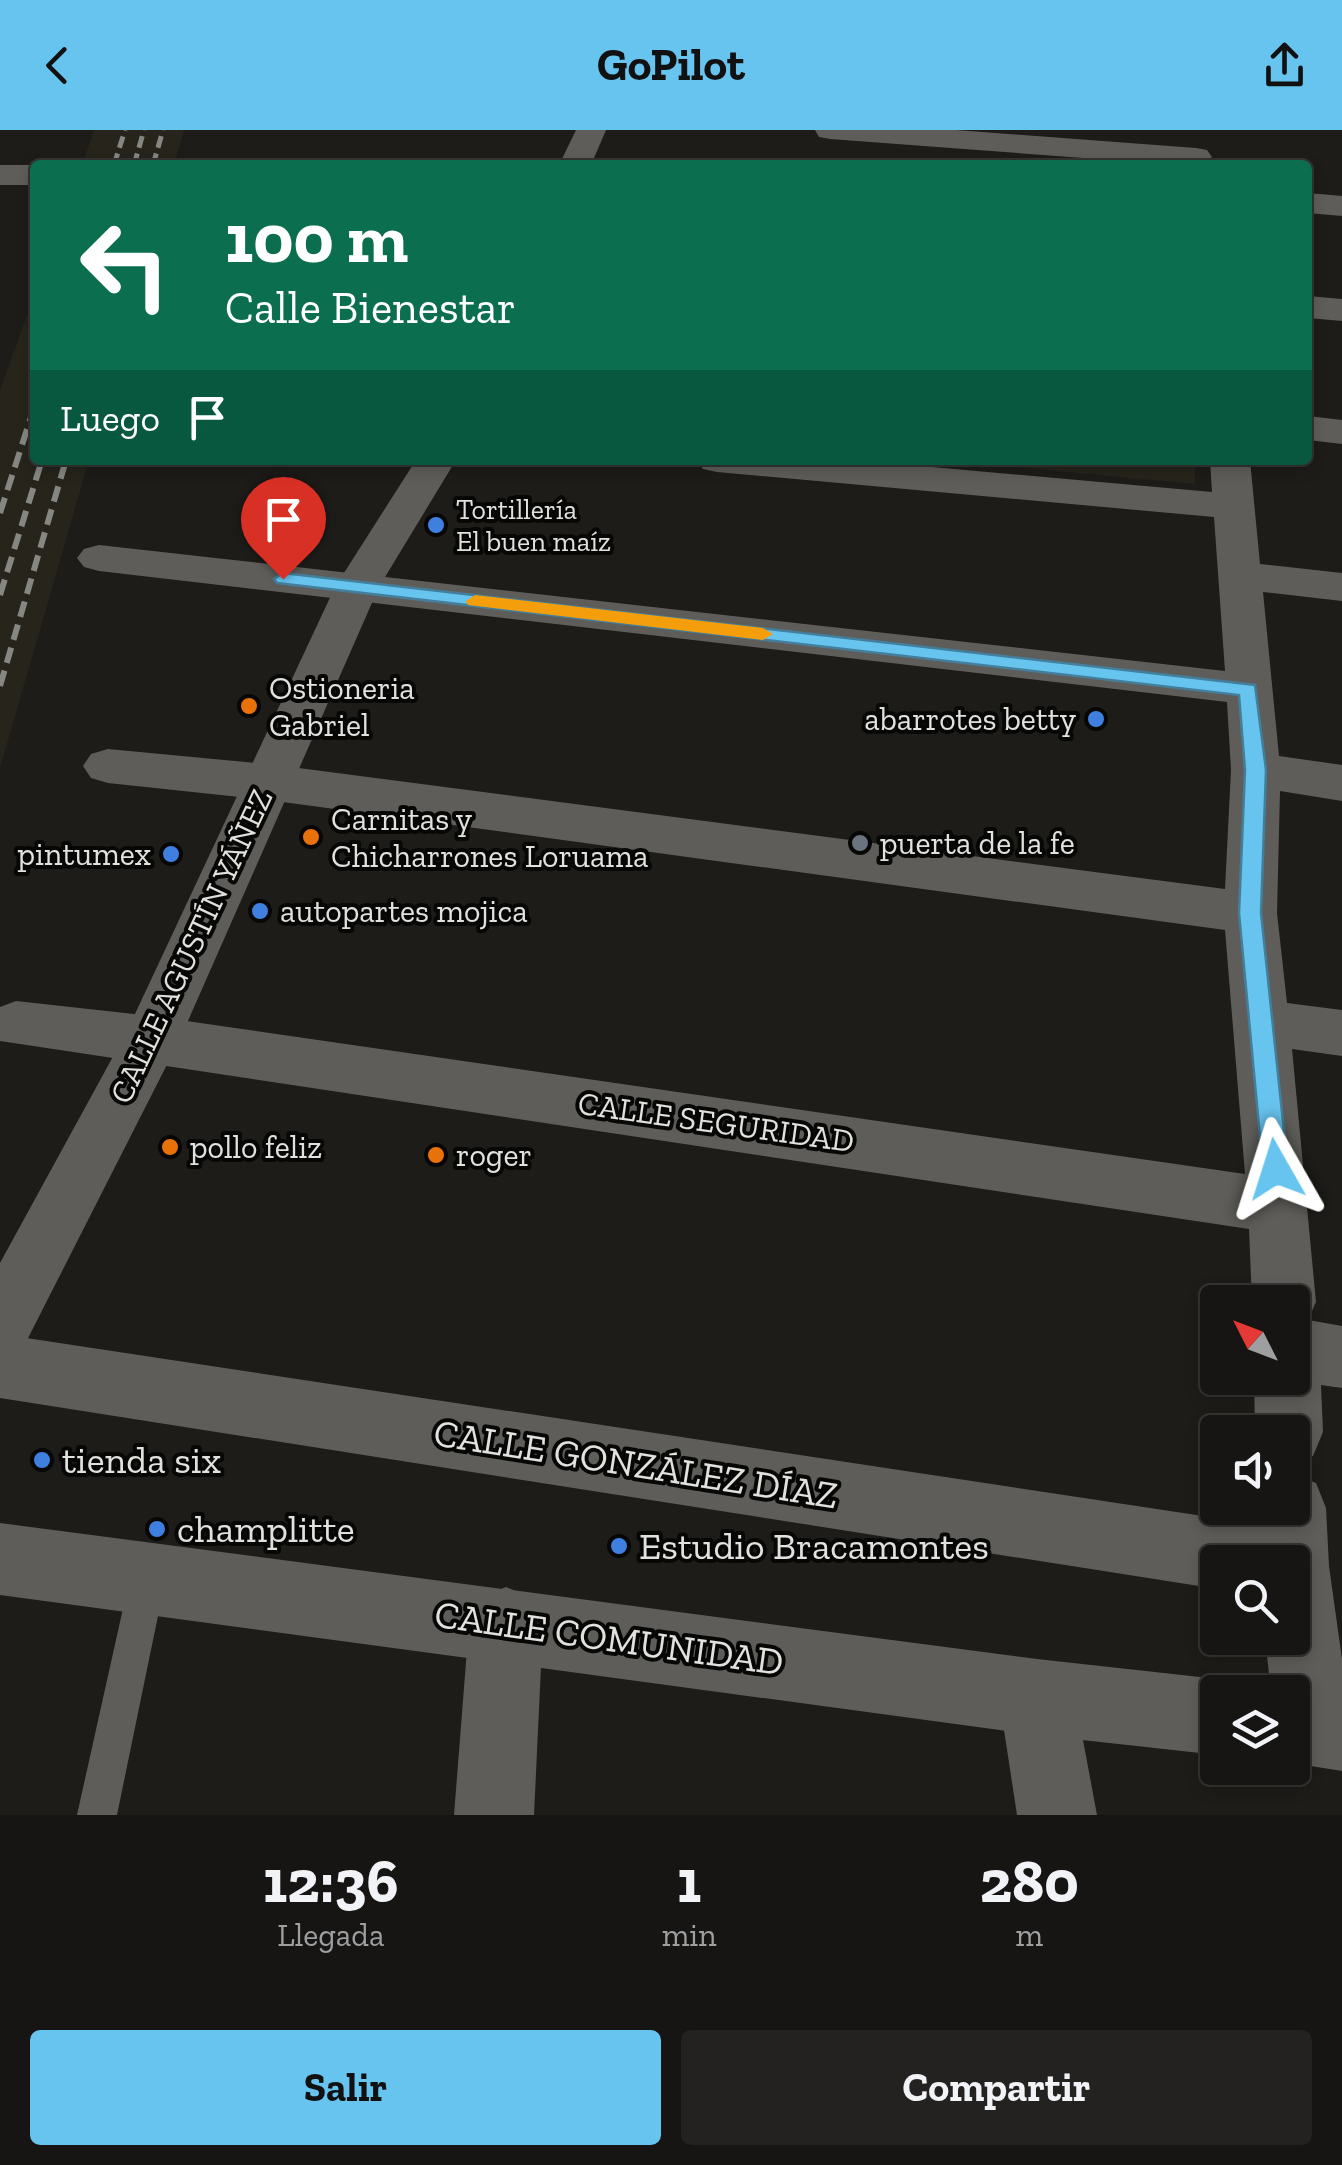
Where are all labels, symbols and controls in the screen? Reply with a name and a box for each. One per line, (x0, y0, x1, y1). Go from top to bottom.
icon: back (30, 38, 85, 93)
text: GoPilot (597, 38, 745, 92)
icon: share (1257, 38, 1312, 93)
text: 100 m (225, 196, 408, 280)
icon: left (60, 200, 190, 330)
text: Calle Bienestar (225, 281, 516, 335)
icon: arrive (180, 390, 235, 445)
text: Luego (60, 395, 160, 441)
pin (241, 477, 326, 580)
icon: arrive (256, 492, 311, 547)
place label: Tortillería El buen maíz (456, 493, 611, 558)
marker: Tortillería El buen maíz (425, 514, 447, 536)
place label: Ostioneria Gabriel (269, 669, 415, 744)
marker: Ostioneria Gabriel (238, 695, 260, 717)
place label: abarrotes betty (864, 700, 1077, 738)
marker: abarrotes betty (1085, 708, 1107, 730)
street label: CALLE AGUSTÍN YÁÑEZ (101, 783, 281, 1109)
place label: Carnitas y Chicharrones Loruama (331, 800, 648, 875)
place label: puerta de la fe (880, 824, 1075, 862)
marker: Carnitas y Chicharrones Loruama (300, 826, 322, 848)
marker: puerta de la fe (849, 832, 871, 854)
place label: pintumex (17, 835, 151, 873)
marker: pintumex (160, 843, 182, 865)
place label: autopartes mojica (280, 892, 528, 930)
marker: autopartes mojica (249, 900, 271, 922)
street label: CALLE SEGURIDAD (576, 1084, 856, 1160)
position arrow (1224, 1117, 1328, 1221)
place label: pollo feliz (190, 1128, 322, 1166)
marker: pollo feliz (159, 1136, 181, 1158)
place label: roger (456, 1136, 532, 1174)
marker: roger (425, 1144, 447, 1166)
north arrow (1200, 1285, 1310, 1395)
map controls (1200, 1285, 1310, 1785)
street label: CALLE GONZÁLEZ DÍAZ (431, 1409, 841, 1519)
button: sound (1200, 1415, 1310, 1525)
place label: tienda six (62, 1437, 221, 1483)
marker: tienda six (31, 1449, 53, 1471)
place label: champlitte (177, 1506, 355, 1552)
marker: champlitte (146, 1518, 168, 1540)
place label: Estudio Bracamontes (639, 1523, 989, 1569)
marker: Estudio Bracamontes (608, 1535, 630, 1557)
button: search (1200, 1545, 1310, 1655)
street label: CALLE COMUNIDAD (432, 1591, 786, 1685)
button: layers (1200, 1675, 1310, 1785)
text: 12:36 (263, 1845, 399, 1917)
text: 1 (677, 1845, 701, 1917)
text: 280 (980, 1845, 1079, 1917)
text: Llegada (277, 1916, 384, 1954)
text: min (662, 1916, 717, 1954)
text: m (1015, 1916, 1043, 1954)
button: Salir (30, 2030, 661, 2145)
button: Compartir (681, 2030, 1312, 2145)

